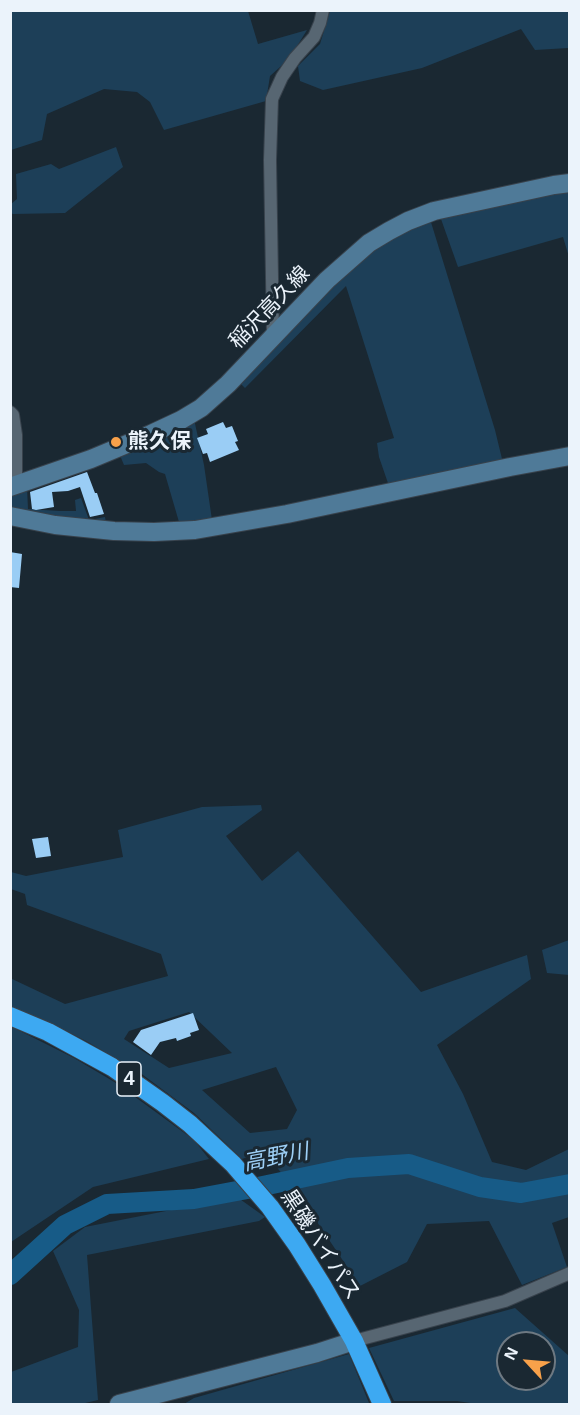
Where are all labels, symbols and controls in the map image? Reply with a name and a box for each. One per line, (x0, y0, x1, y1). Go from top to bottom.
street label: 稲沢高久線 (224, 261, 316, 355)
place label: 熊久保 (128, 429, 191, 455)
marker: 熊久保 (109, 435, 123, 449)
road number: 4 (117, 1062, 141, 1096)
water label: 高野川 (241, 1139, 311, 1177)
street label: 黒磯バイパス (275, 1185, 365, 1305)
north arrow (496, 1331, 556, 1391)
text: N (501, 1345, 521, 1363)

